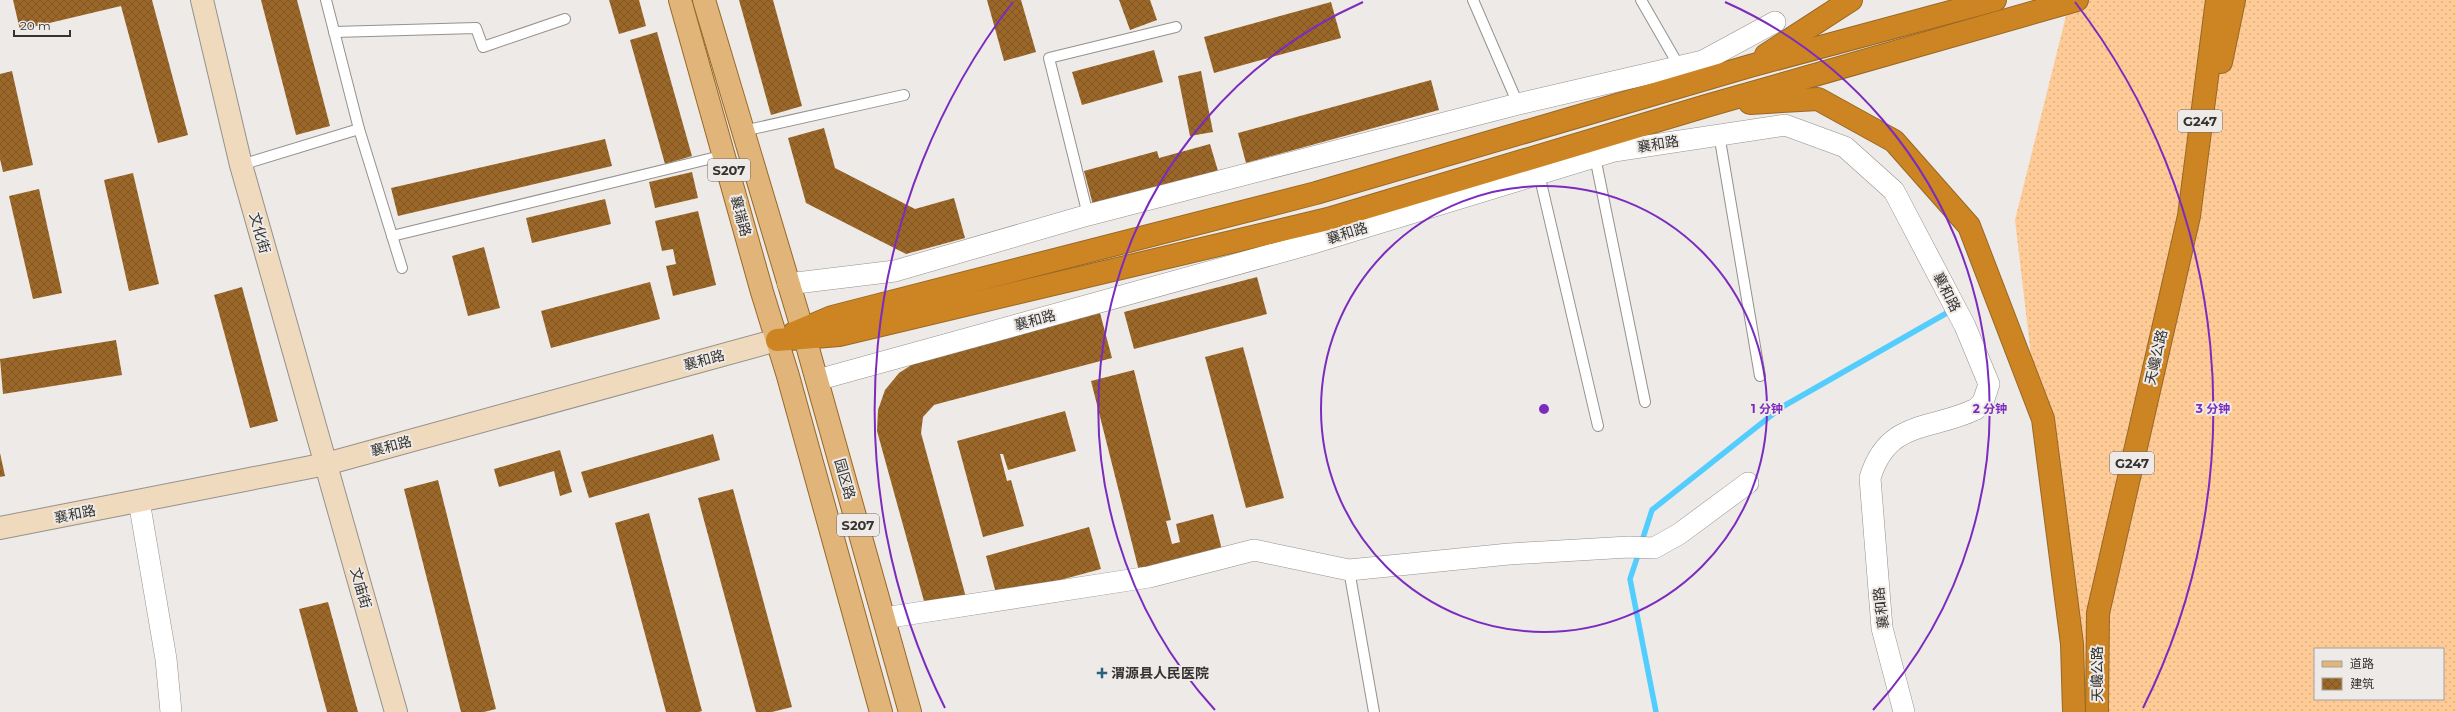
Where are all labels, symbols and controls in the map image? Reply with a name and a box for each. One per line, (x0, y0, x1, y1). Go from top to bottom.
scale bar (14, 12, 70, 38)
text: 20 m (20, 18, 51, 33)
road number: G247 (2178, 110, 2222, 132)
street label: 襄和路 (1636, 132, 1680, 156)
road number: S207 (708, 159, 750, 181)
street label: 襄瑞路 (727, 193, 755, 239)
street label: 文化街 (246, 210, 274, 256)
street label: 襄和路 (1324, 218, 1370, 248)
street label: 襄和路 (1929, 269, 1965, 315)
street label: 襄和路 (1012, 306, 1058, 334)
street label: 天巉公路 (2141, 328, 2171, 386)
street label: 襄和路 (681, 346, 727, 374)
text: 1 分钟 (1751, 401, 1783, 416)
text: 2 分钟 (1973, 401, 2007, 416)
text: 3 分钟 (2195, 401, 2230, 416)
centre of rings (1537, 402, 1551, 416)
street label: 襄和路 (368, 432, 414, 460)
road number: G247 (2110, 452, 2154, 474)
street label: 园区路 (831, 456, 859, 502)
street label: 襄和路 (53, 501, 97, 527)
road number: S207 (837, 514, 879, 536)
street label: 文庙街 (347, 565, 375, 611)
street label: 襄和路 (1870, 586, 1892, 630)
street label: 天巉公路 (2088, 646, 2106, 702)
legend (2314, 648, 2444, 700)
text: 道路 (2350, 656, 2374, 671)
place label: 渭源县人民医院 (1111, 664, 1209, 682)
marker: 渭源县人民医院 (1096, 667, 1108, 679)
text: 建筑 (2350, 676, 2374, 691)

